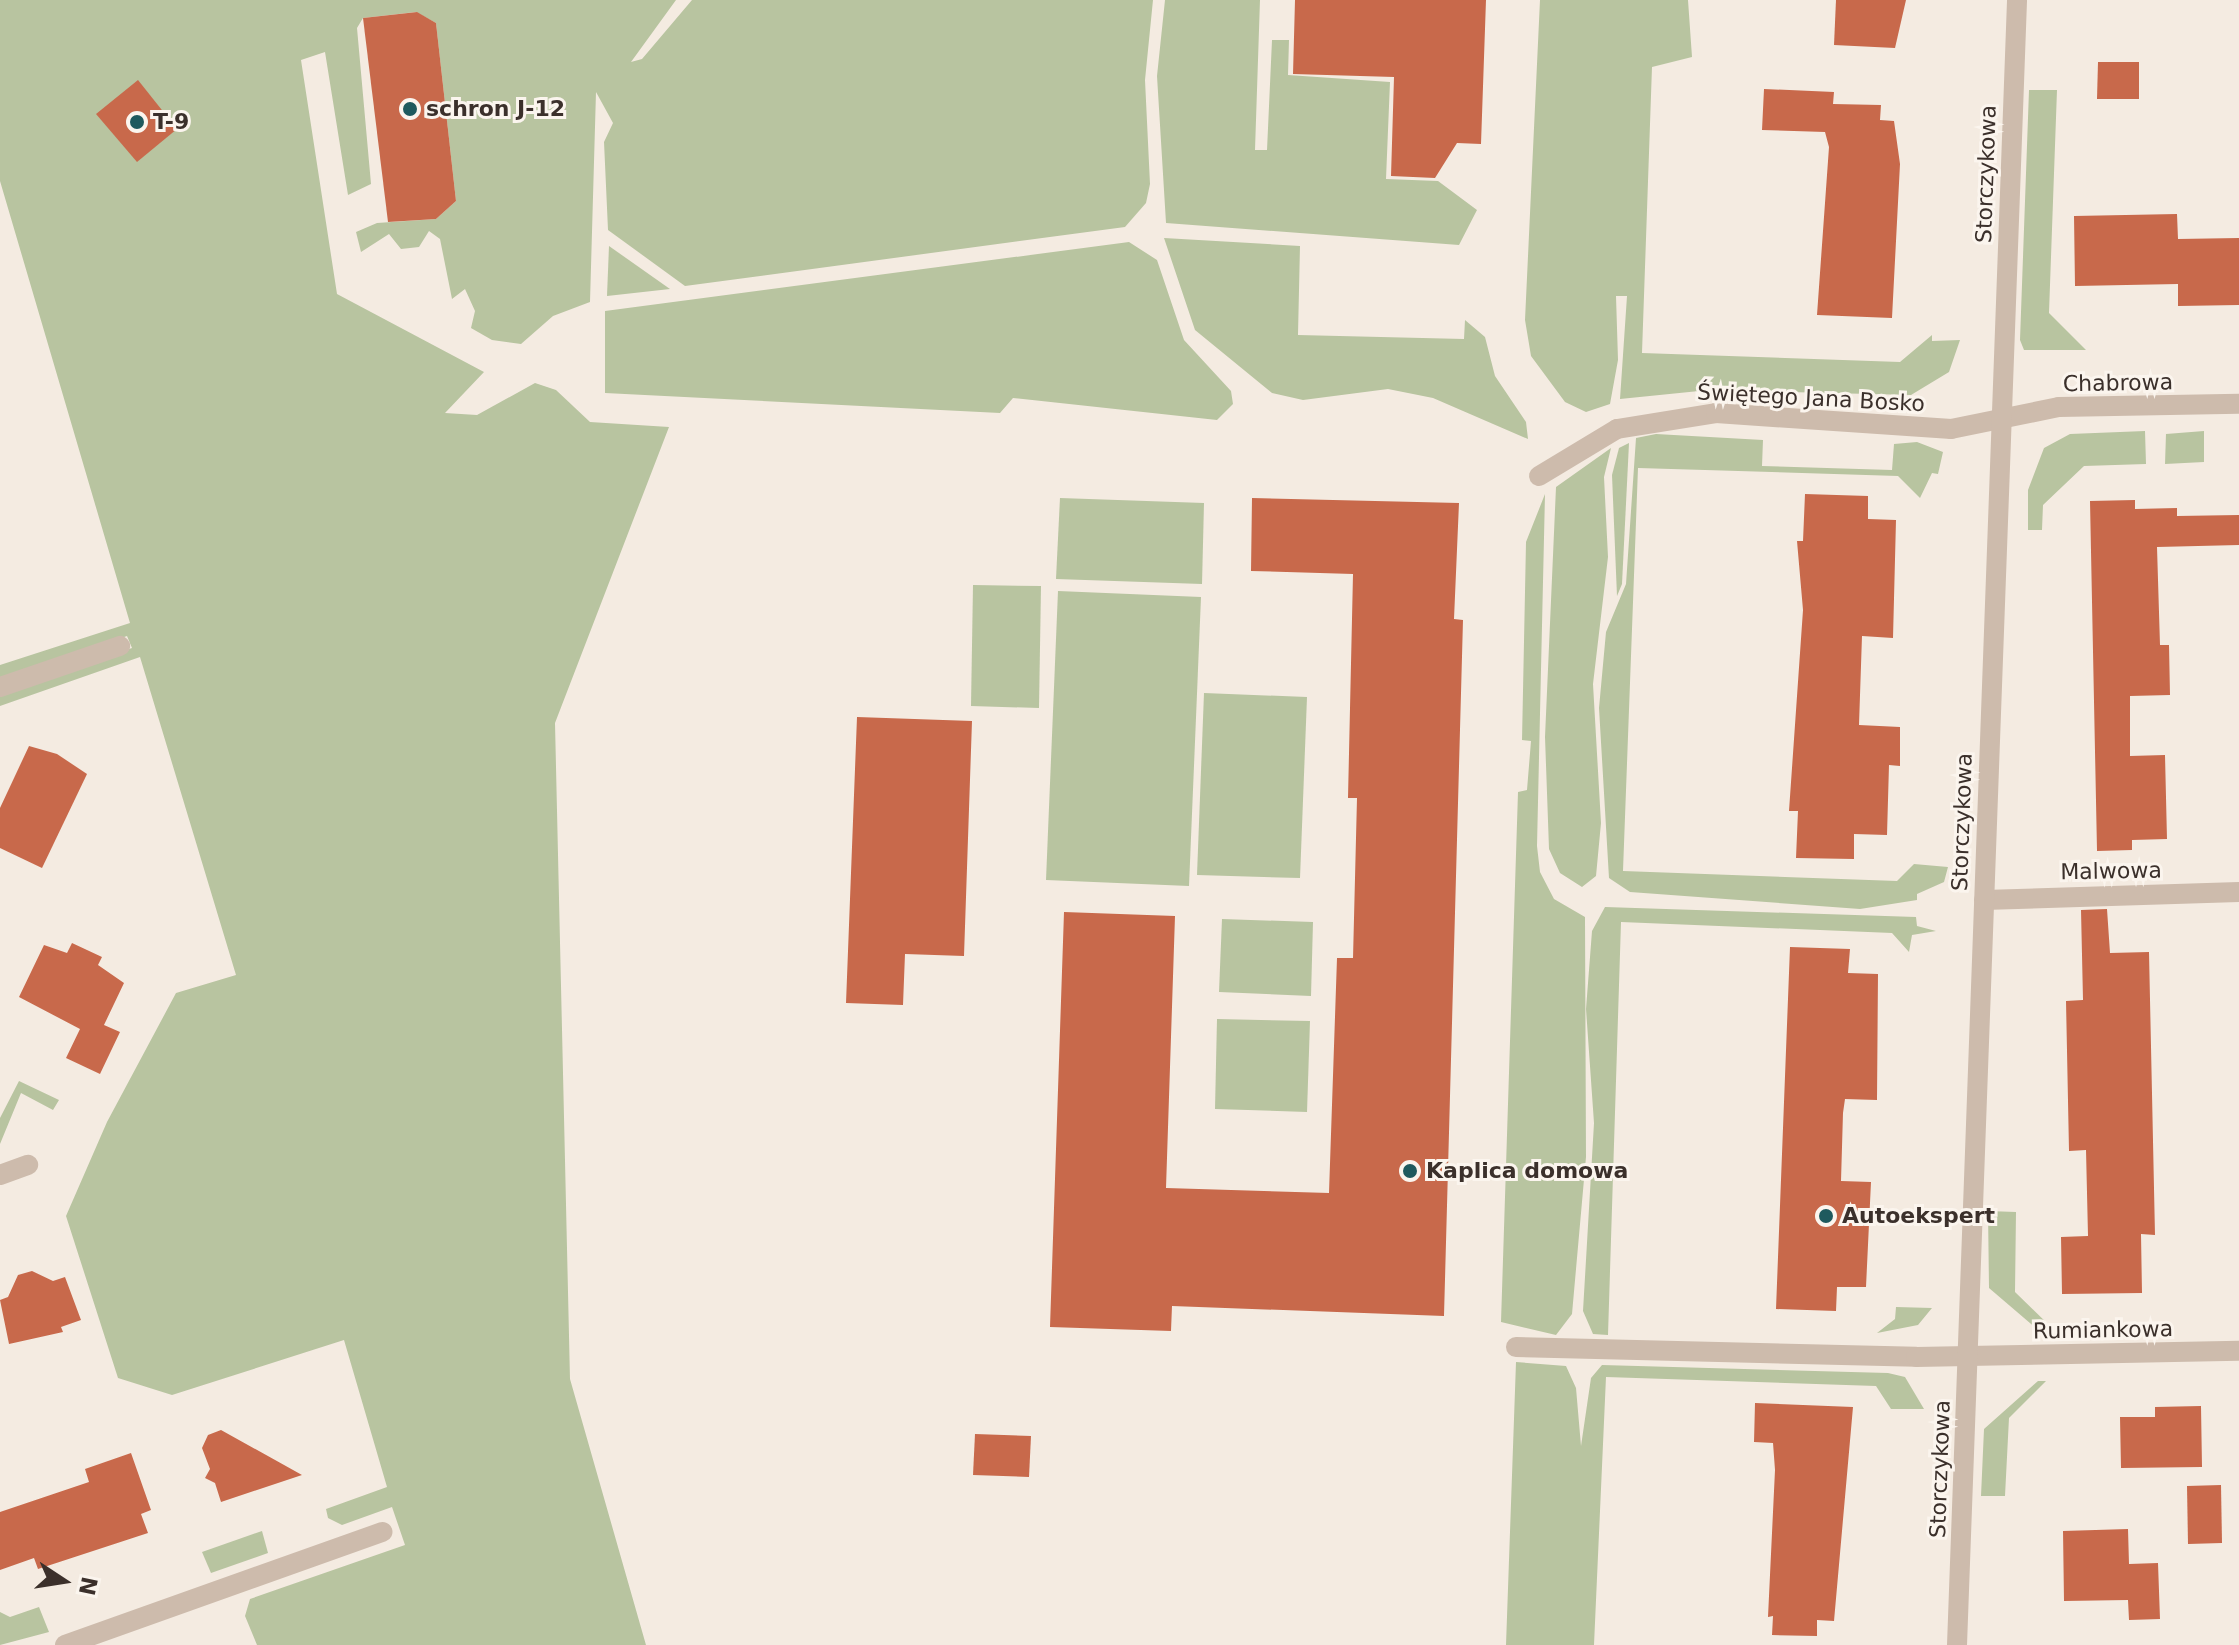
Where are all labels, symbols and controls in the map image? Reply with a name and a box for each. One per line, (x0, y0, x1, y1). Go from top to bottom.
place label: schron J-12 (426, 96, 565, 122)
marker: schron J-12 (401, 100, 419, 118)
street label: Storczykowa (1970, 104, 2002, 244)
place label: T-9 (153, 109, 189, 135)
marker: T-9 (128, 113, 146, 131)
street label: Chabrowa (2063, 369, 2173, 397)
street label: Świętego Jana Bosko (1696, 379, 1926, 417)
street label: Storczykowa (1946, 752, 1978, 892)
street label: Malwowa (2060, 857, 2162, 885)
place label: Kaplica domowa (1426, 1158, 1628, 1184)
marker: Kaplica domowa (1401, 1162, 1419, 1180)
place label: Autoekspert (1842, 1203, 1995, 1229)
marker: Autoekspert (1817, 1207, 1835, 1225)
street label: Rumiankowa (2033, 1316, 2173, 1344)
street label: Storczykowa (1924, 1399, 1956, 1539)
north arrow (24, 1541, 104, 1621)
text: N (74, 1574, 102, 1598)

